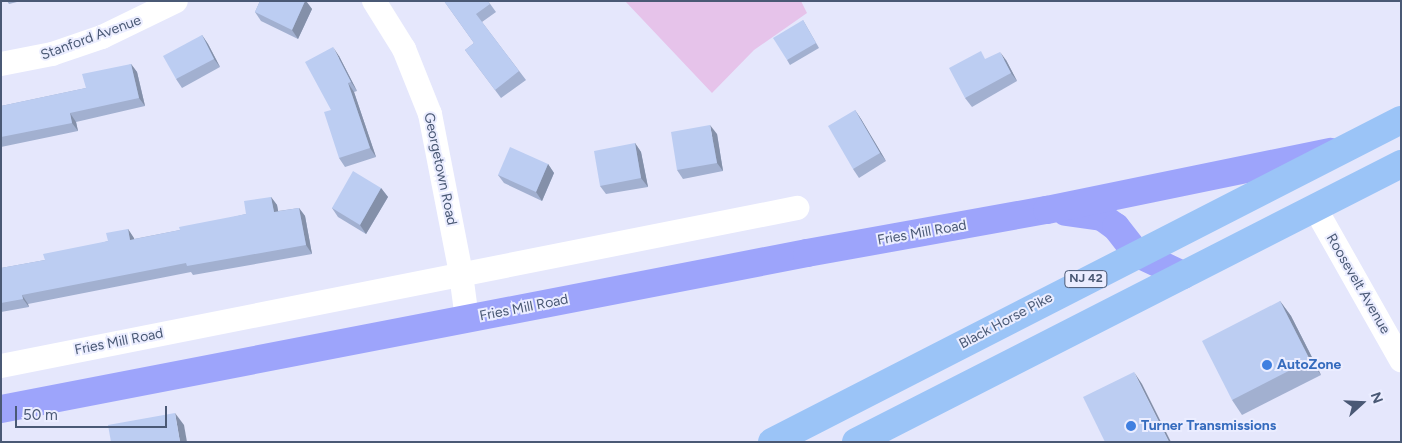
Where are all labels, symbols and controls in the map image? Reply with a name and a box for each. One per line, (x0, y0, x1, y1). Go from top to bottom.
street label: Stanford Avenue (38, 12, 144, 64)
street label: Georgetown Road (420, 111, 460, 227)
street label: Fries Mill Road (876, 217, 968, 249)
street label: Roosevelt Avenue (1322, 231, 1394, 337)
road number: NJ 42 (1064, 270, 1108, 288)
street label: Black Horse Pike (956, 289, 1056, 353)
street label: Fries Mill Road (478, 291, 570, 325)
street label: Fries Mill Road (73, 325, 165, 359)
place label: AutoZone (1277, 357, 1341, 373)
marker: AutoZone (1261, 359, 1273, 371)
north arrow (1337, 378, 1387, 428)
text: N (1367, 390, 1386, 406)
scale bar (18, 396, 170, 428)
text: 50 m (23, 406, 58, 424)
place label: Turner Transmissions (1141, 418, 1276, 434)
marker: Turner Transmissions (1125, 420, 1137, 432)

